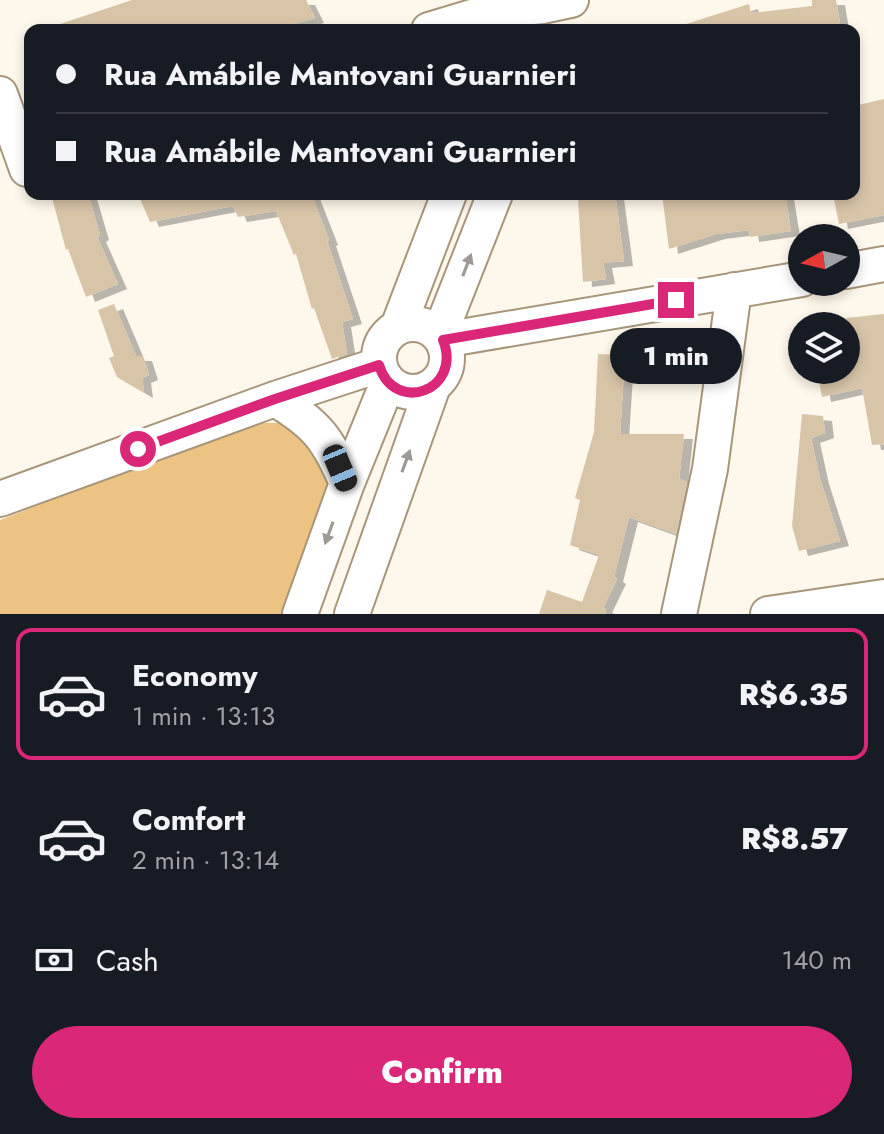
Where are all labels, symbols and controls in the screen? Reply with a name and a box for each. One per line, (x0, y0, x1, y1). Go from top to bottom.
text: Rua Amábile Mantovani Guarnieri (104, 53, 577, 96)
text: Rua Amábile Mantovani Guarnieri (104, 130, 577, 173)
north arrow (788, 224, 860, 296)
map controls (788, 224, 860, 384)
one-way arrow (461, 253, 474, 277)
route end (658, 282, 694, 318)
button: layers (788, 312, 860, 384)
callout: 1 min (610, 328, 742, 384)
text: 1 min (643, 337, 709, 375)
route start (120, 431, 156, 467)
car (320, 441, 360, 495)
one-way arrow (400, 449, 413, 473)
one-way arrow (322, 521, 335, 545)
text: Economy (132, 654, 258, 697)
icon: car (36, 658, 108, 730)
text: R$6.35 (739, 673, 848, 716)
text: 1 min · 13:13 (132, 697, 275, 735)
text: Comfort (132, 798, 245, 841)
icon: car (36, 802, 108, 874)
text: R$8.57 (741, 817, 848, 860)
text: 2 min · 13:14 (132, 841, 279, 879)
icon: cash (32, 938, 76, 982)
text: Cash (96, 939, 159, 982)
text: 140 m (781, 941, 852, 979)
button: Confirm (32, 1026, 852, 1118)

